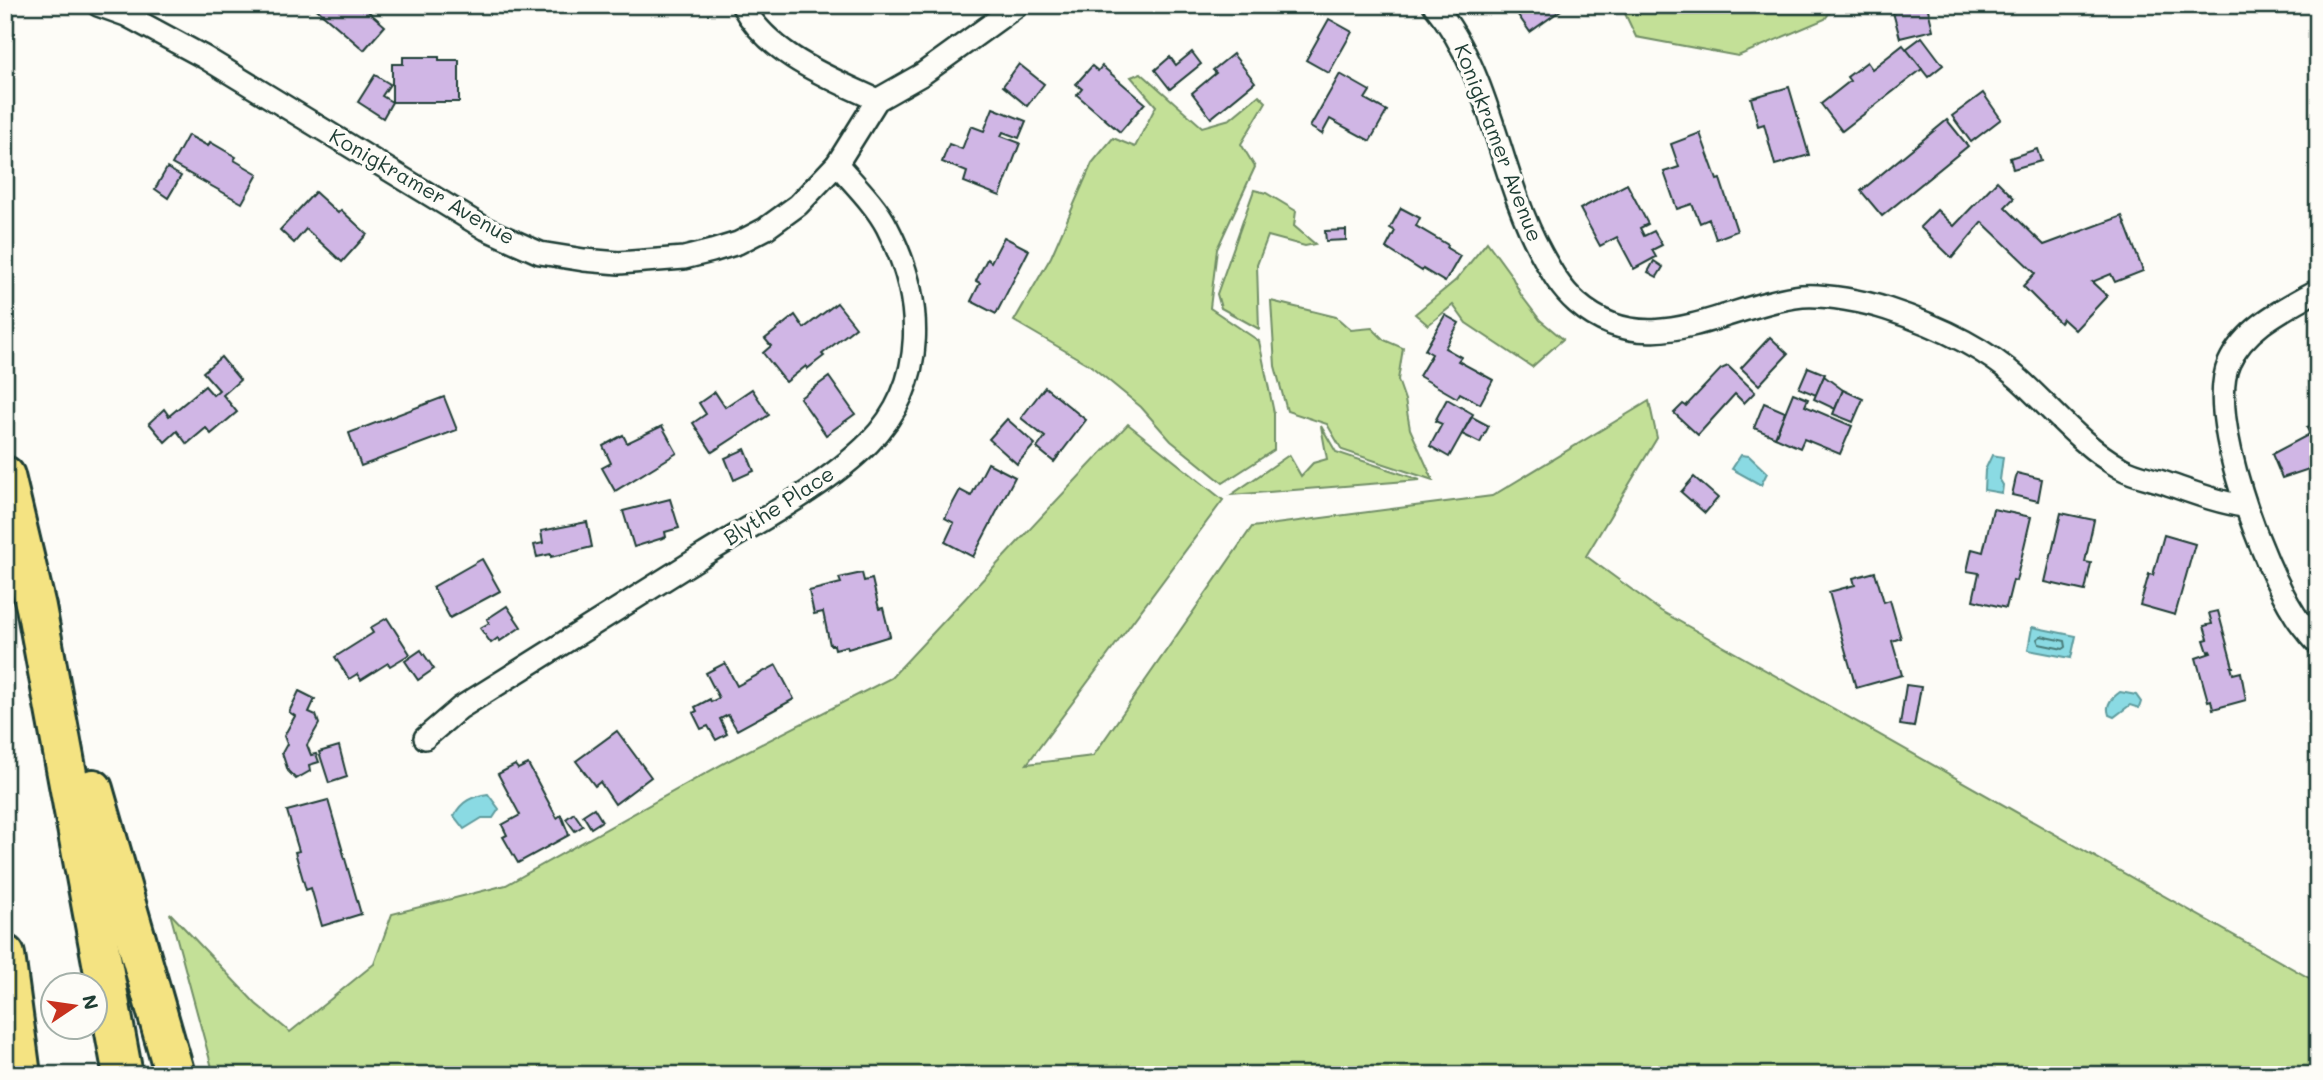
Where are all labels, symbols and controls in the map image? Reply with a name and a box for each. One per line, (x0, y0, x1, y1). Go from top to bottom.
street label: Konigkramer Avenue (1449, 40, 1550, 245)
street label: Konigkramer Avenue (325, 122, 520, 250)
street label: Blythe Place (718, 459, 839, 551)
north arrow (38, 972, 108, 1042)
text: N (77, 992, 105, 1012)

